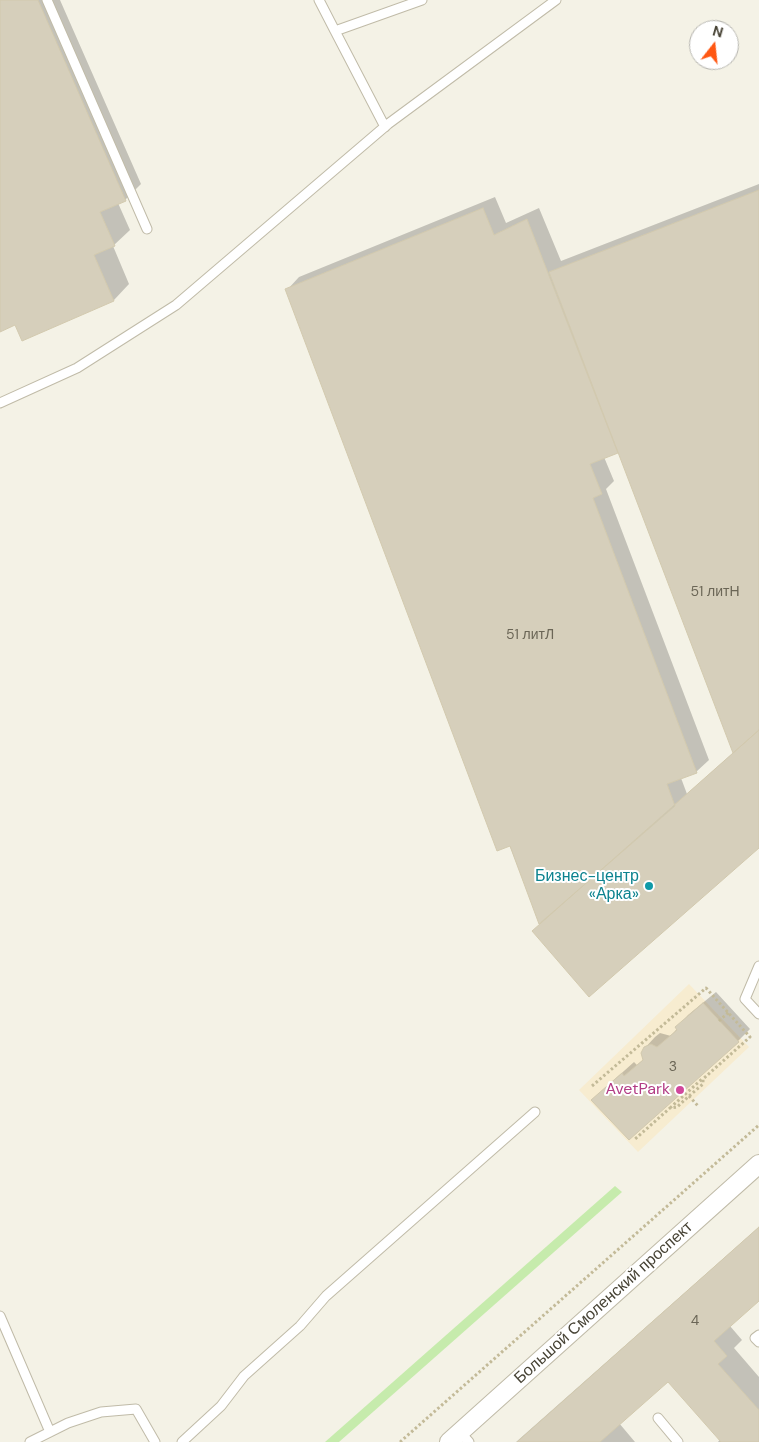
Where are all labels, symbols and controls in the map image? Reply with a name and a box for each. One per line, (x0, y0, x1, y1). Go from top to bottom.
north arrow (689, 20, 739, 70)
text: N (710, 21, 725, 42)
house number: 51 литН (690, 584, 740, 600)
house number: 51 литЛ (506, 627, 554, 643)
place label: Бизнес-центр «Арка» (535, 867, 639, 905)
marker: Бизнес-центр «Арка» (643, 880, 655, 892)
house number: 3 (669, 1059, 677, 1075)
place label: AvetPark (605, 1080, 670, 1100)
marker: AvetPark (674, 1084, 686, 1096)
street label: Большой Смоленский проспект (511, 1218, 697, 1388)
house number: 4 (691, 1313, 699, 1329)

